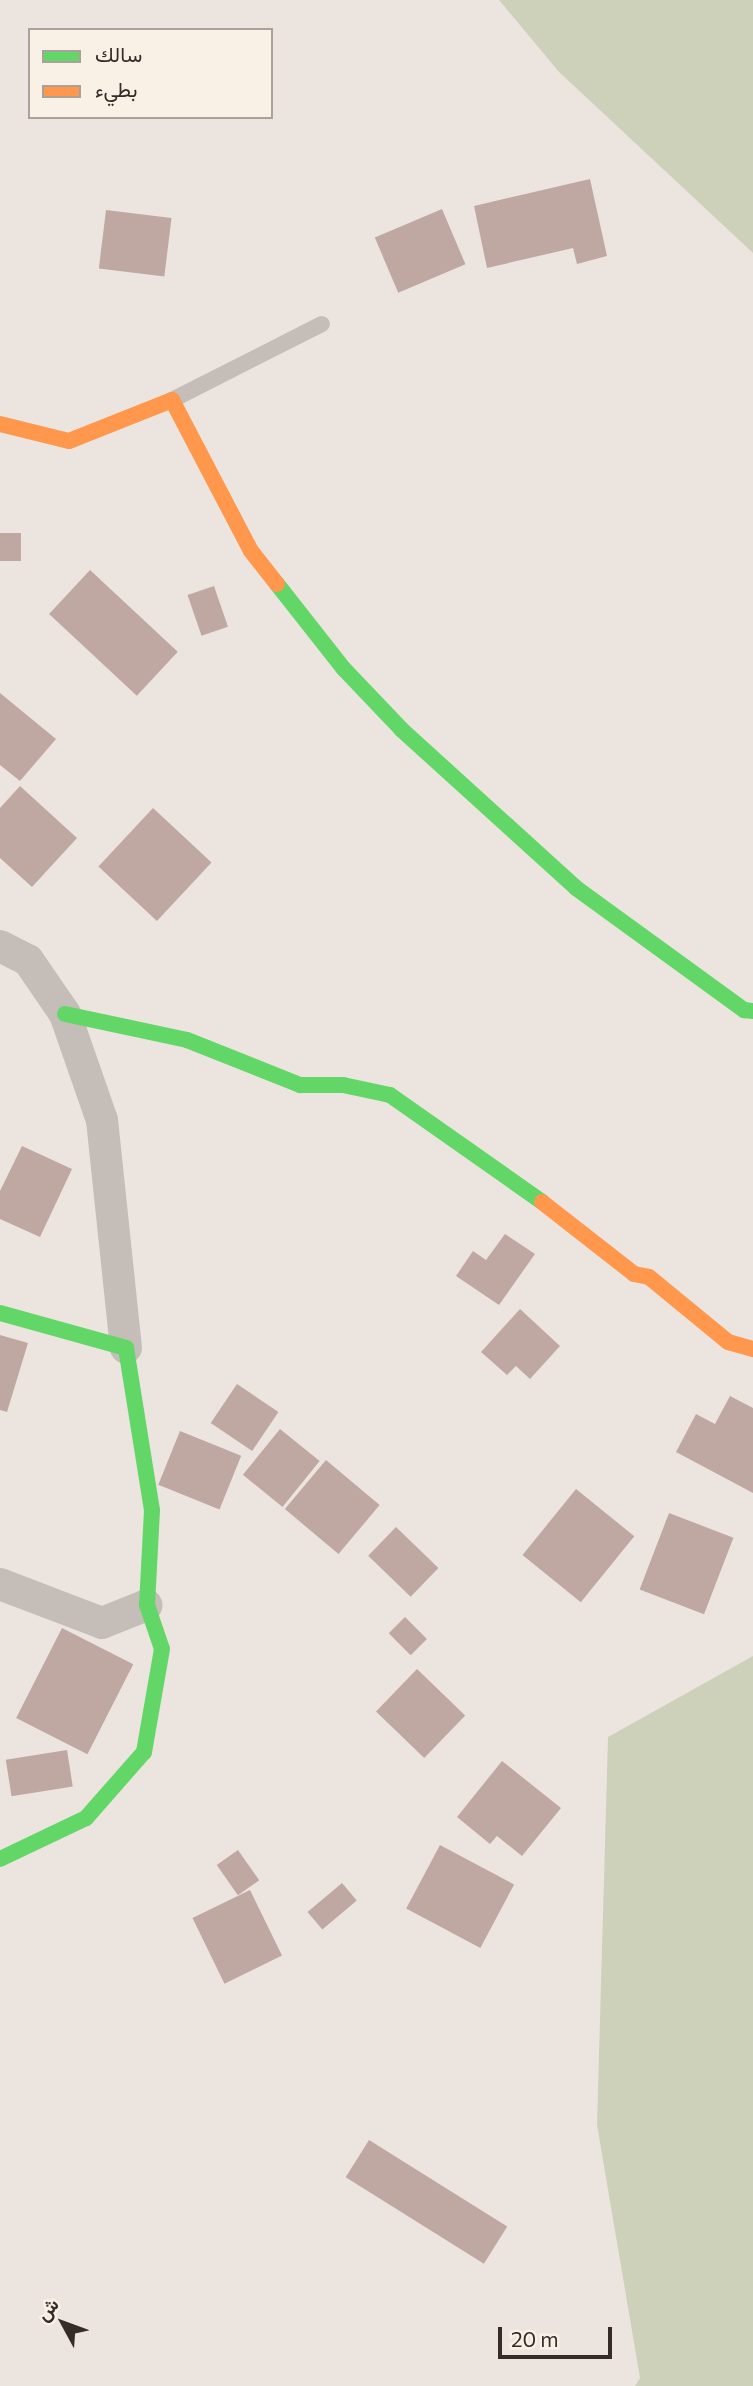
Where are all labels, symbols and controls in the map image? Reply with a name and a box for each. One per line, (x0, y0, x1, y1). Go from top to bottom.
legend (28, 28, 273, 119)
text: سالك (95, 41, 142, 66)
text: بطيء (95, 76, 138, 101)
north arrow (28, 2288, 98, 2358)
text: ش (31, 2293, 63, 2325)
scale bar (501, 2312, 615, 2356)
text: 20 m (511, 2326, 559, 2351)

